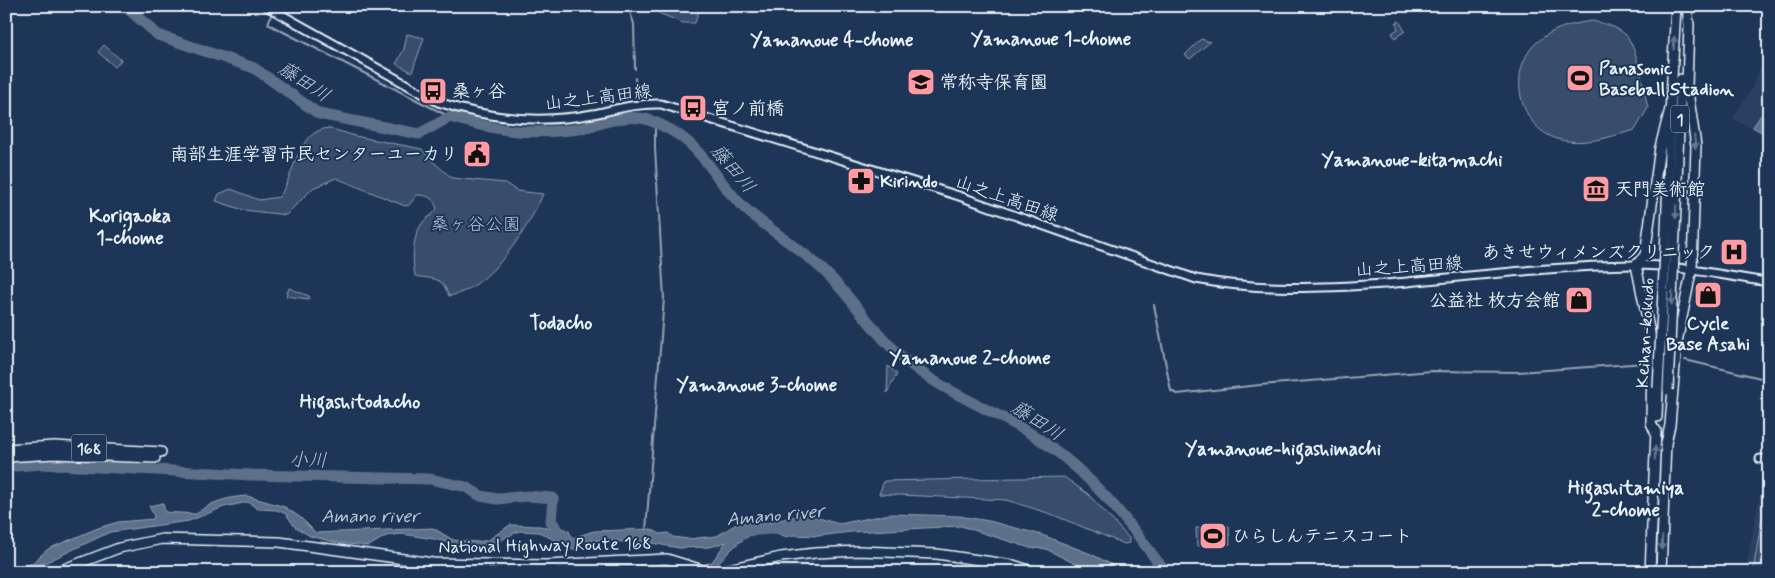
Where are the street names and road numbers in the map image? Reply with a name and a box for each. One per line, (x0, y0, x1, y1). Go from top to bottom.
street label: 山之上高田線 (543, 80, 653, 116)
road number: 1 (1671, 106, 1689, 132)
street label: 山之上高田線 (952, 170, 1062, 228)
street label: 山之上高田線 (1354, 251, 1464, 283)
street label: Keihan-kokudo (1631, 277, 1661, 389)
road number: 168 (72, 434, 106, 462)
street label: National Highway Route 168 (438, 532, 652, 560)

